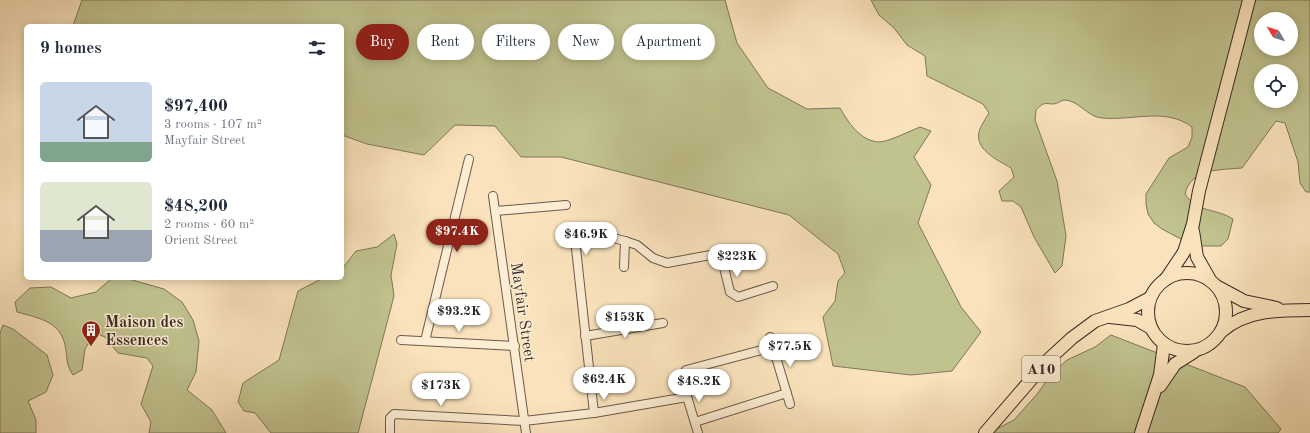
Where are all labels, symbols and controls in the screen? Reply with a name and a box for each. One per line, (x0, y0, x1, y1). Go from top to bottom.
north arrow (1254, 12, 1298, 56)
map controls (1254, 12, 1298, 108)
chip: Buy (356, 24, 409, 60)
chip: Rent (417, 24, 474, 60)
chip: Filters (482, 24, 550, 60)
chip: New (558, 24, 614, 60)
chip: Apartment (622, 24, 715, 60)
icon: filters (306, 37, 328, 59)
text: 9 homes (40, 40, 102, 57)
button: locate (1254, 64, 1298, 108)
icon: home (72, 98, 120, 146)
text: $97,400 (164, 98, 228, 115)
text: 3 rooms · 107 m² (164, 118, 262, 131)
text: Mayfair Street (164, 134, 246, 147)
icon: home (72, 198, 120, 246)
text: $48,200 (164, 198, 228, 215)
text: 2 rooms · 60 m² (164, 218, 254, 231)
pin: $97.4K (424, 219, 490, 253)
pin: $46.9K (553, 222, 619, 256)
text: $97.4K (435, 225, 479, 238)
text: $46.9K (564, 228, 608, 241)
text: Orient Street (164, 234, 238, 247)
pin: $223K (709, 244, 765, 278)
text: $223K (717, 250, 757, 263)
street label: Mayfair Street (507, 261, 537, 364)
pin: $93.2K (426, 299, 492, 333)
text: $93.2K (437, 305, 481, 318)
pin: $153K (597, 305, 653, 339)
text: $153K (605, 311, 645, 324)
place label: Maison des Essences (105, 315, 184, 349)
building icon: Maison des Essences (80, 319, 102, 347)
pin: $77.5K (757, 334, 823, 368)
text: $77.5K (768, 340, 812, 353)
road number: A10 (1022, 356, 1060, 382)
pin: $62.4K (571, 367, 637, 401)
pin: $48.2K (666, 369, 732, 403)
pin: $173K (413, 373, 469, 407)
text: $62.4K (582, 373, 626, 386)
text: $48.2K (677, 375, 721, 388)
text: $173K (421, 379, 461, 392)

